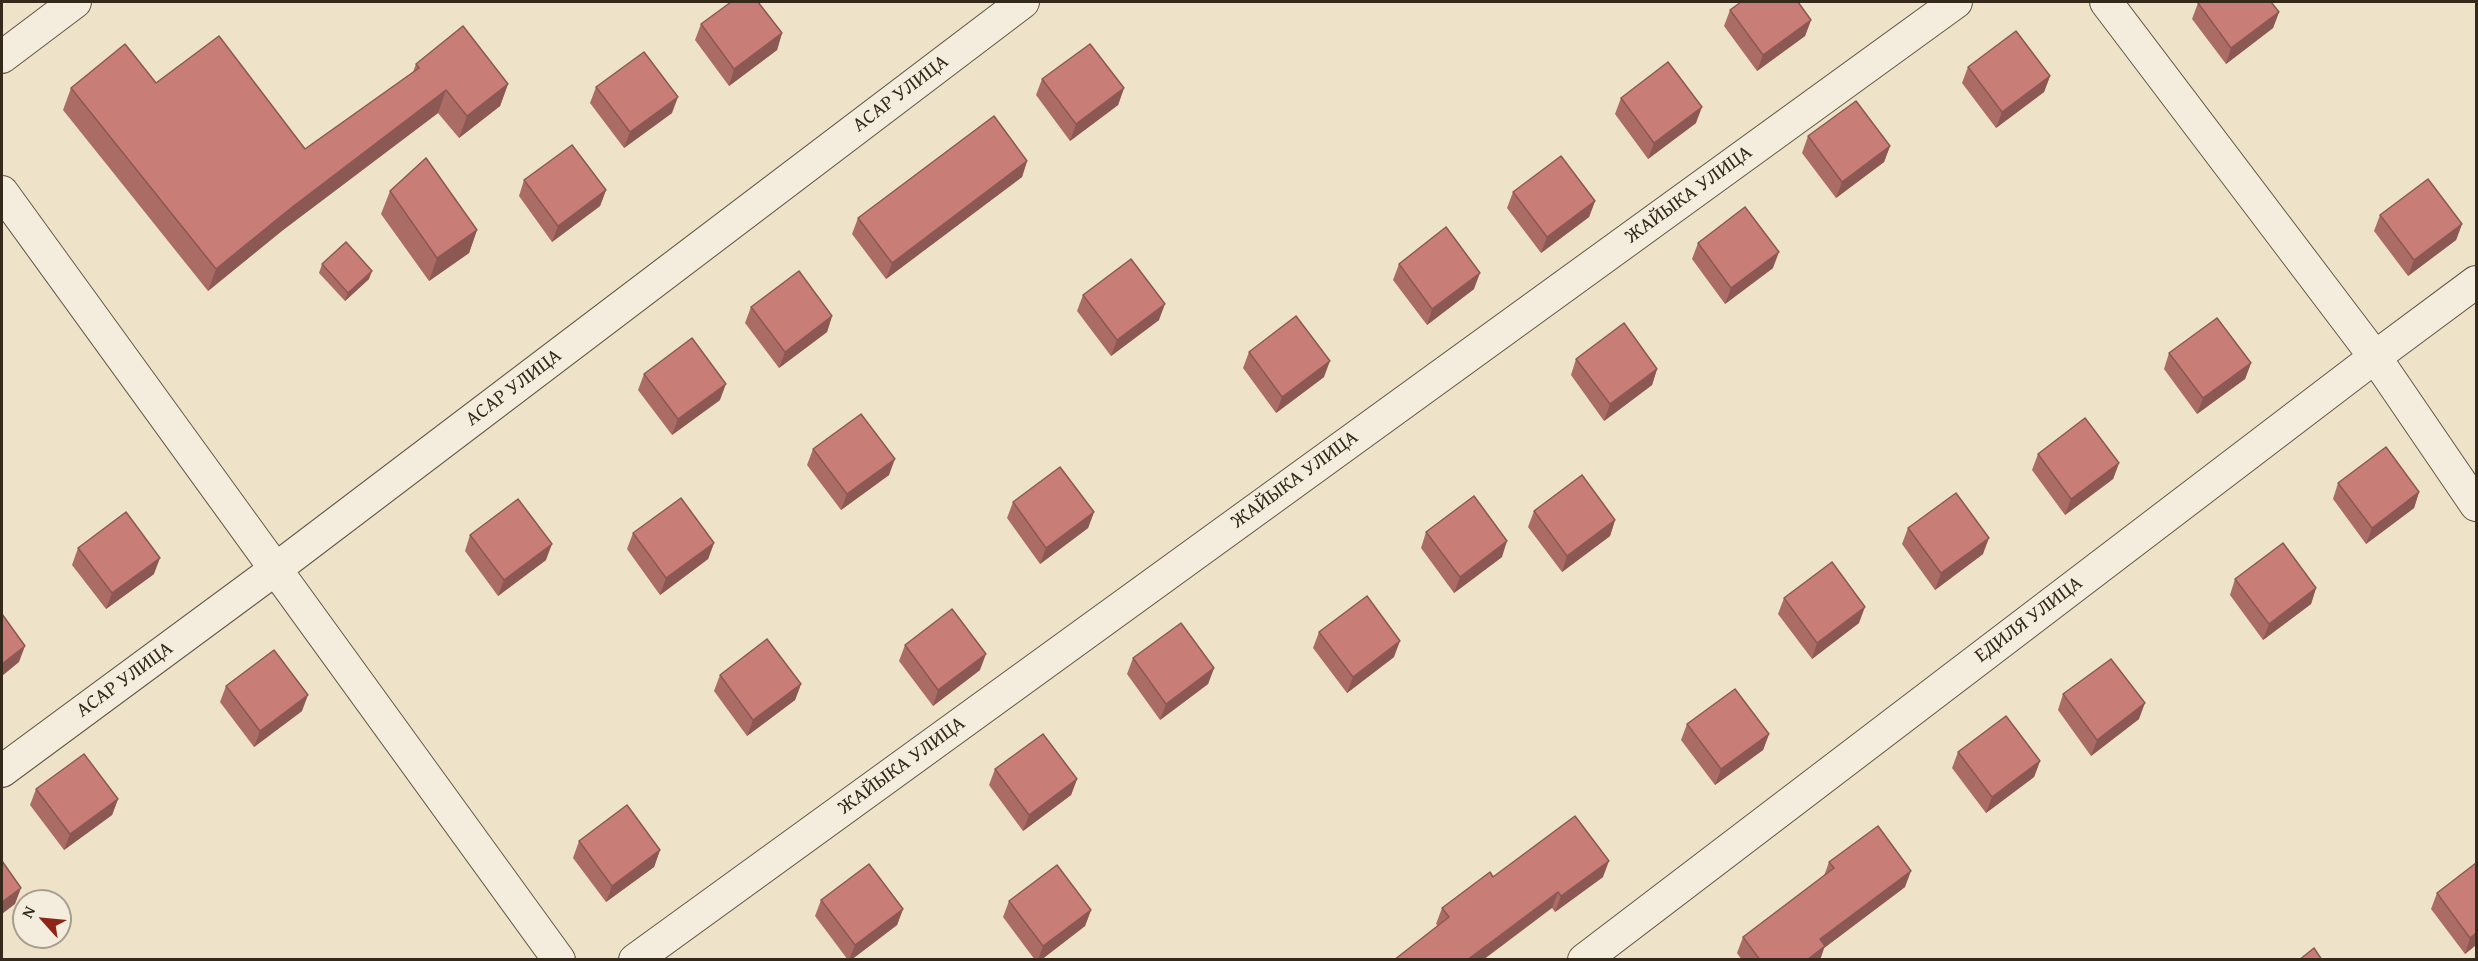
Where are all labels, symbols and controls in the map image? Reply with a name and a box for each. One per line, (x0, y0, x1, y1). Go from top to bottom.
street label: АСАР УЛИЦА (848, 50, 954, 138)
street label: ЖАЙЫКА УЛИЦА (1621, 141, 1757, 249)
street label: АСАР УЛИЦА (461, 344, 567, 432)
street label: ЖАЙЫКА УЛИЦА (1227, 426, 1363, 534)
street label: ЕДИЛЯ УЛИЦА (1970, 572, 2088, 668)
street label: АСАР УЛИЦА (72, 637, 178, 723)
street label: ЖАЙЫКА УЛИЦА (834, 712, 970, 820)
north arrow (12, 889, 72, 949)
text: N (15, 902, 41, 922)

